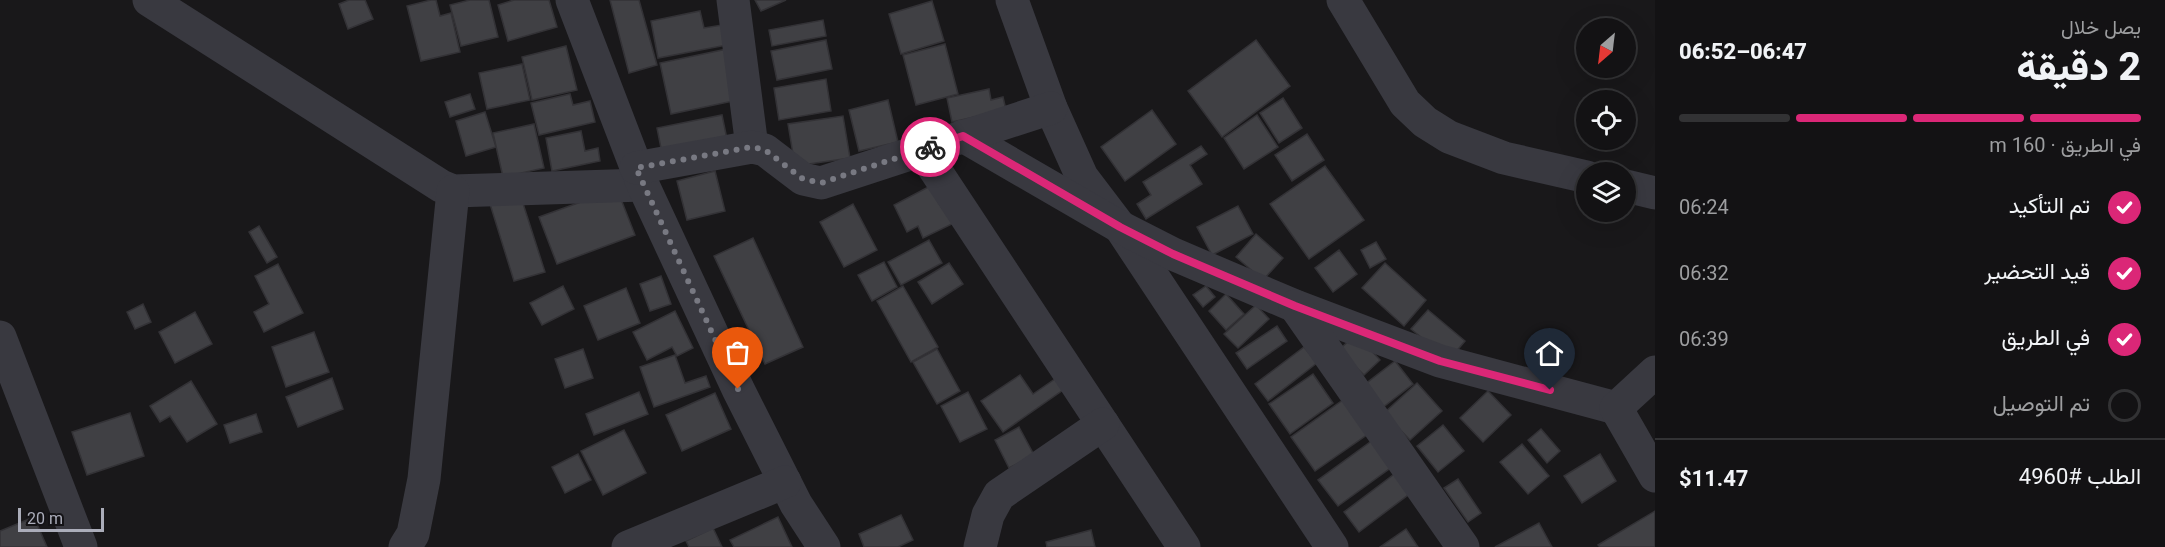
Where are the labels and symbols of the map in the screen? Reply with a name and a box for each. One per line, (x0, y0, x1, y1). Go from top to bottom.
north arrow (1576, 18, 1636, 78)
courier (900, 117, 960, 177)
pin (712, 327, 763, 389)
pin (1524, 328, 1575, 390)
scale bar (18, 505, 104, 532)

